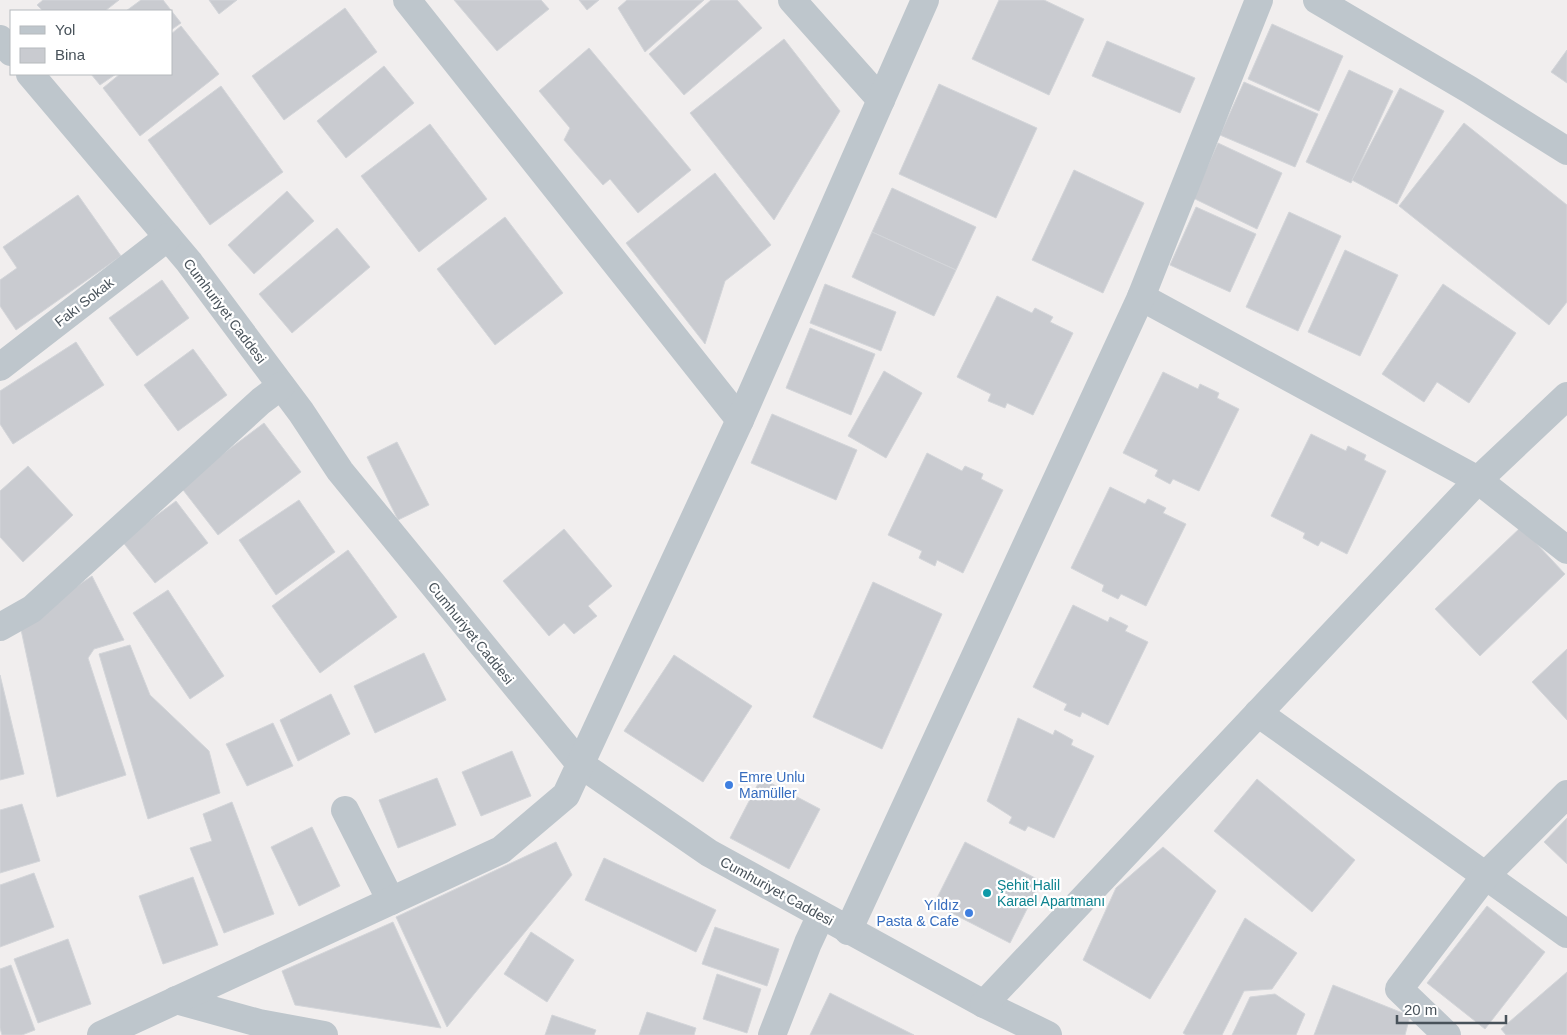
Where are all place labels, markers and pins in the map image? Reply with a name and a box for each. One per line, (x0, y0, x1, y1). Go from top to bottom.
place label: Emre Unlu Mamüller (739, 769, 805, 801)
marker: Emre Unlu Mamüller (723, 779, 735, 791)
place label: Şehit Halil Karael Apartmanı (997, 877, 1105, 909)
marker: Şehit Halil Karael Apartmanı (981, 887, 993, 899)
place label: Yıldız Pasta & Cafe (877, 897, 959, 929)
marker: Yıldız Pasta & Cafe (963, 907, 975, 919)

